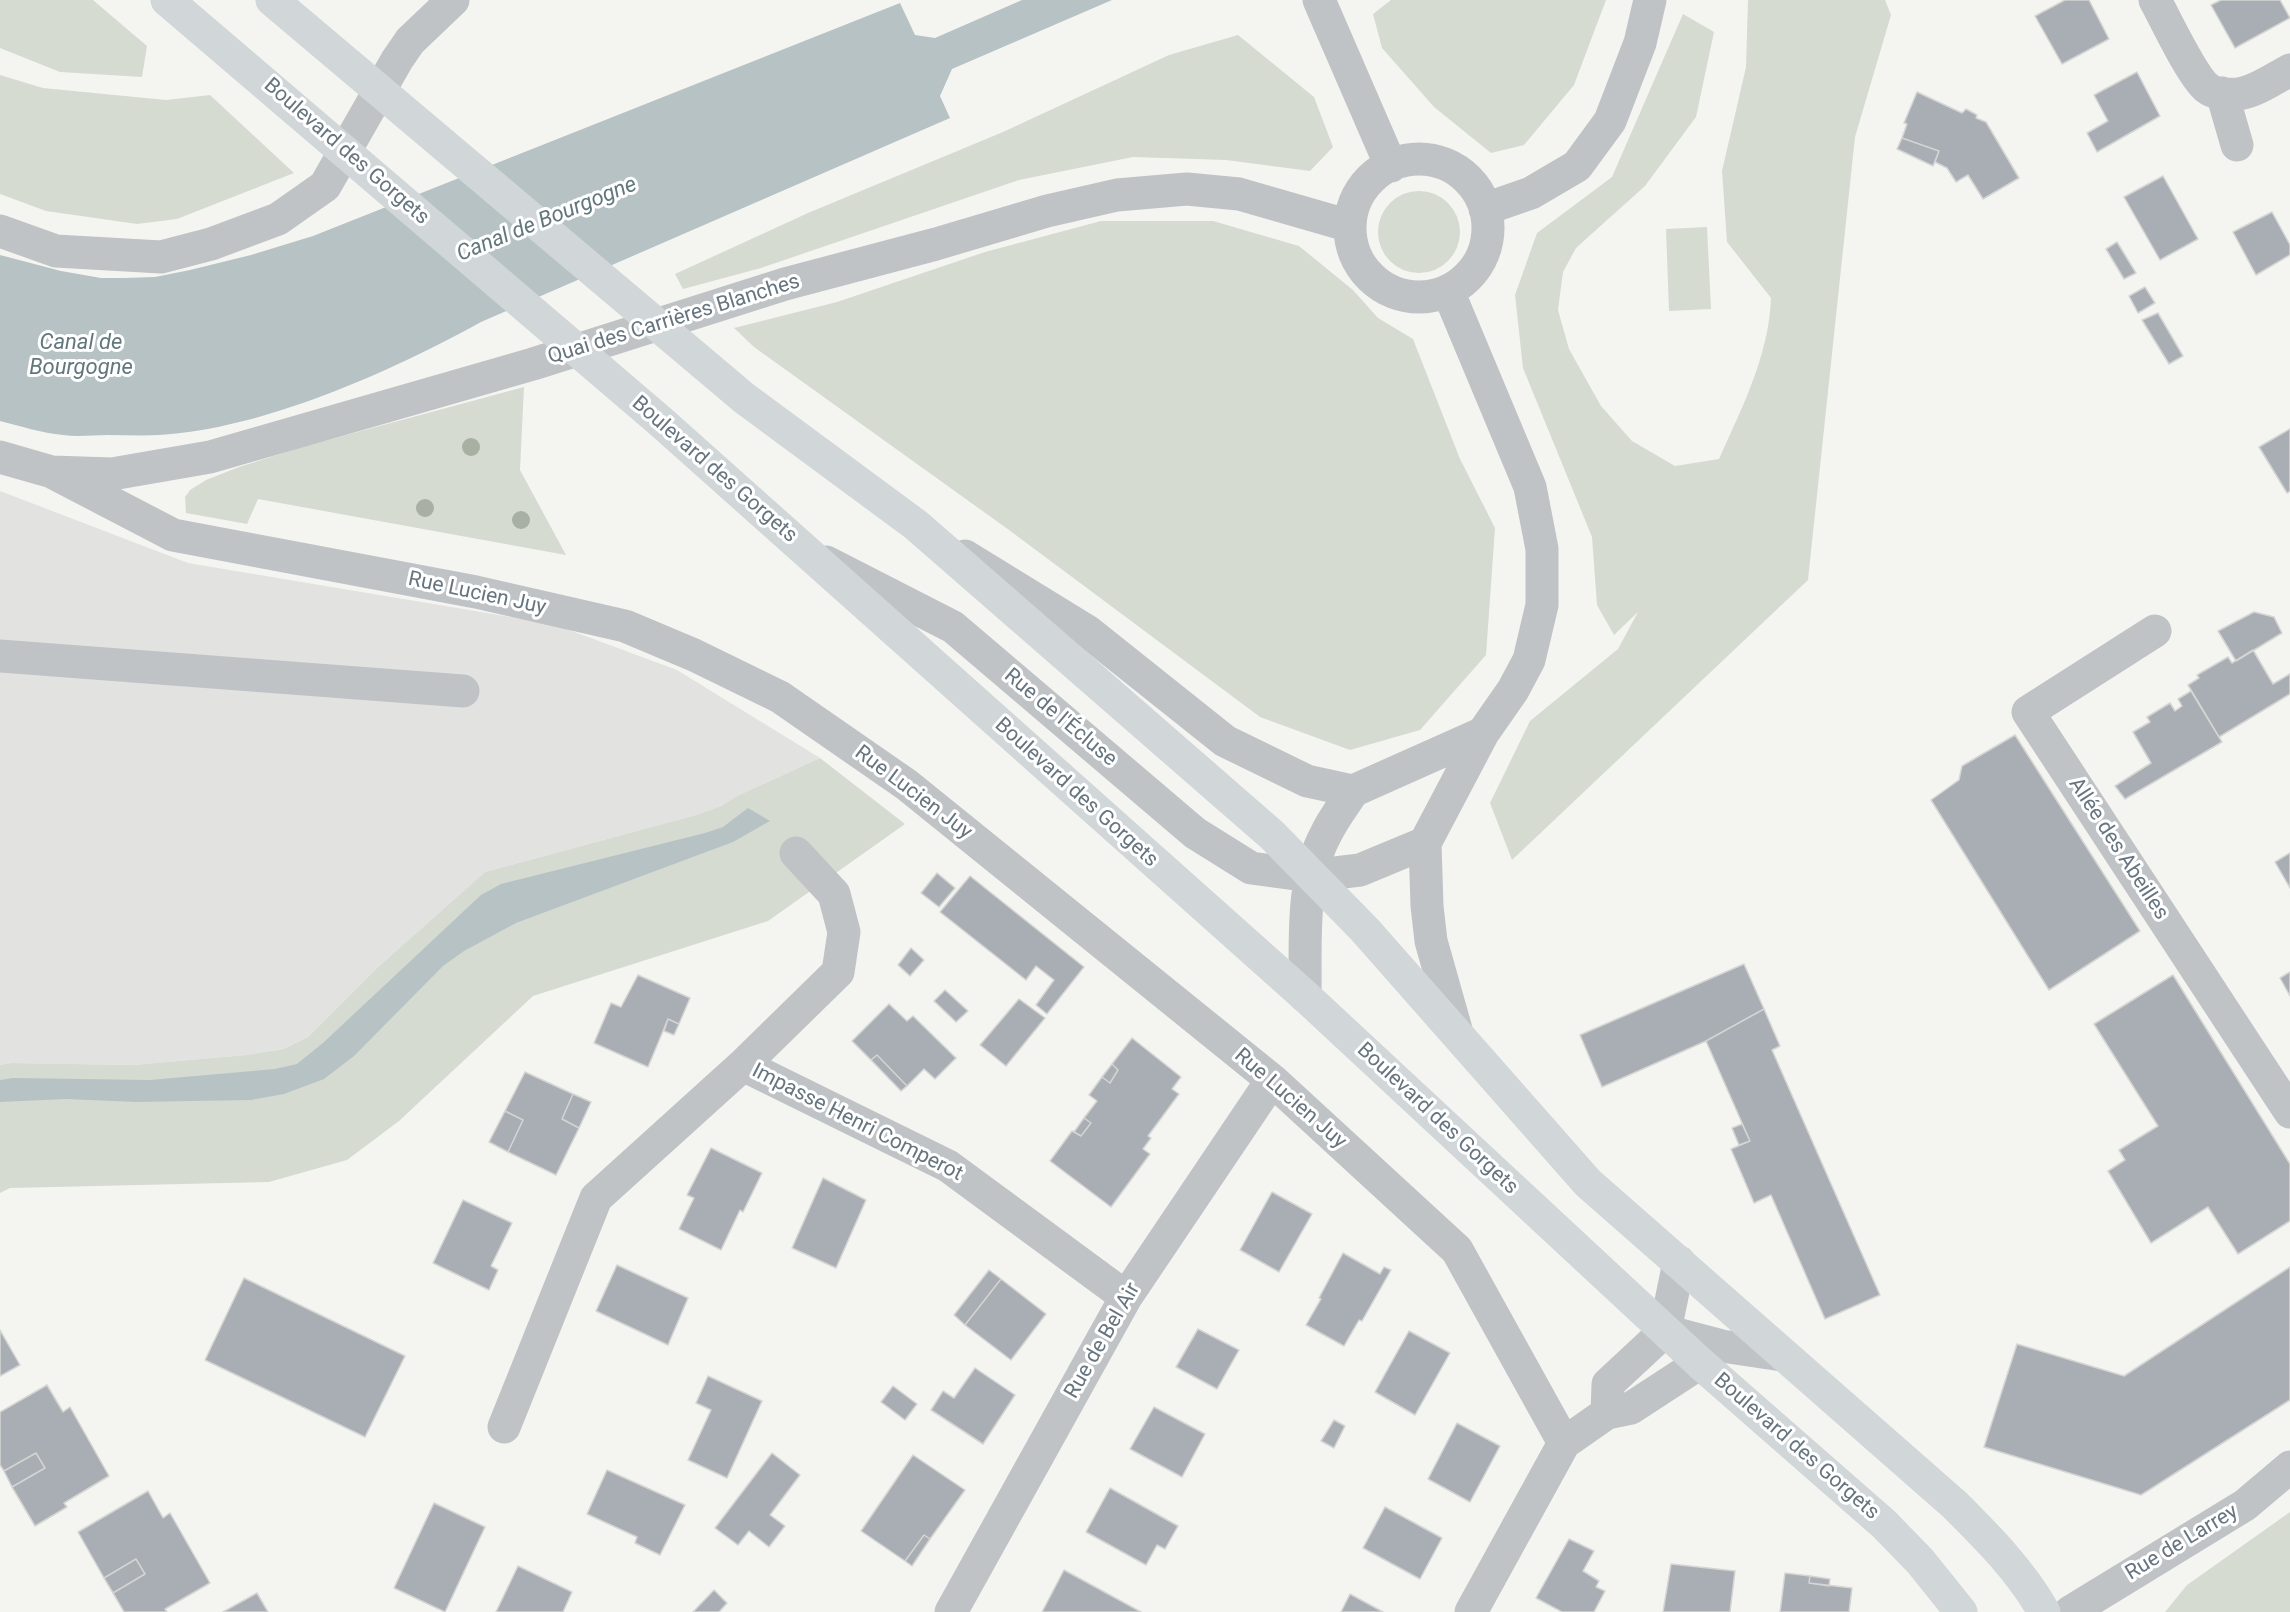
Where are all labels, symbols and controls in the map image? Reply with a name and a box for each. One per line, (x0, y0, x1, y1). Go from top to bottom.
street label: Boulevard des Gorgets (258, 73, 434, 231)
water label: Canal de Bourgogne (453, 172, 641, 268)
street label: Quai des Carrières Blanches (545, 270, 803, 370)
water label: Canal de Bourgogne (29, 330, 133, 382)
street label: Boulevard des Gorgets (626, 391, 802, 549)
street label: Rue Lucien Juy (406, 567, 548, 621)
street label: Rue de l'Écluse (999, 664, 1121, 772)
street label: Boulevard des Gorgets (989, 713, 1163, 873)
street label: Rue Lucien Juy (849, 741, 977, 845)
street label: Allée des Abeilles (2063, 773, 2173, 925)
street label: Boulevard des Gorgets (1351, 1038, 1523, 1200)
street label: Rue Lucien Juy (1229, 1043, 1351, 1155)
street label: Impasse Henri Comperot (747, 1059, 967, 1187)
street label: Rue de Bel Air (1060, 1279, 1146, 1403)
street label: Boulevard des Gorgets (1708, 1368, 1884, 1526)
street label: Rue de Larrey (2121, 1500, 2243, 1586)

